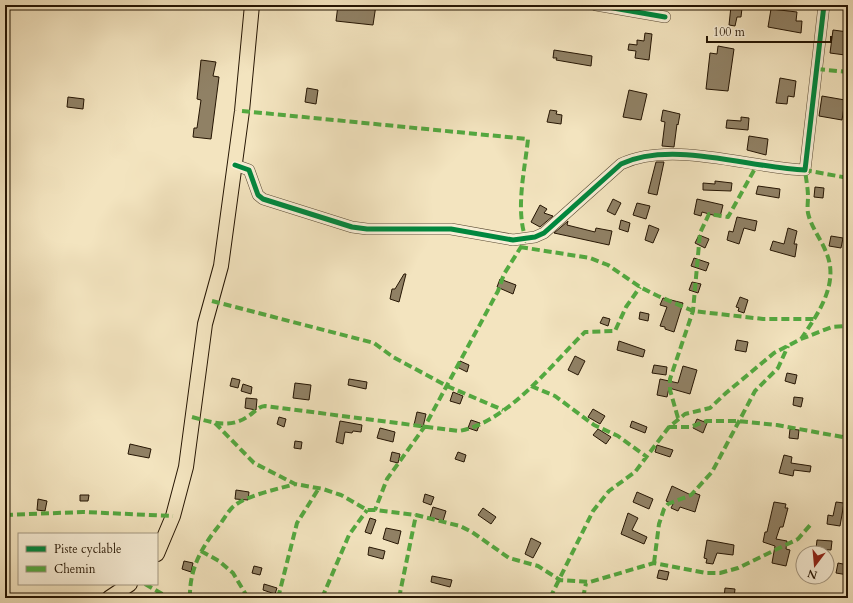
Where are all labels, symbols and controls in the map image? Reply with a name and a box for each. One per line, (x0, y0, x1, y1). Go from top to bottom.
scale bar (707, 18, 831, 44)
text: 100 m (713, 24, 746, 40)
legend (18, 533, 158, 585)
text: Piste cyclable (54, 541, 121, 557)
north arrow (795, 545, 835, 585)
text: Chemin (54, 561, 96, 577)
text: N (805, 565, 819, 583)

